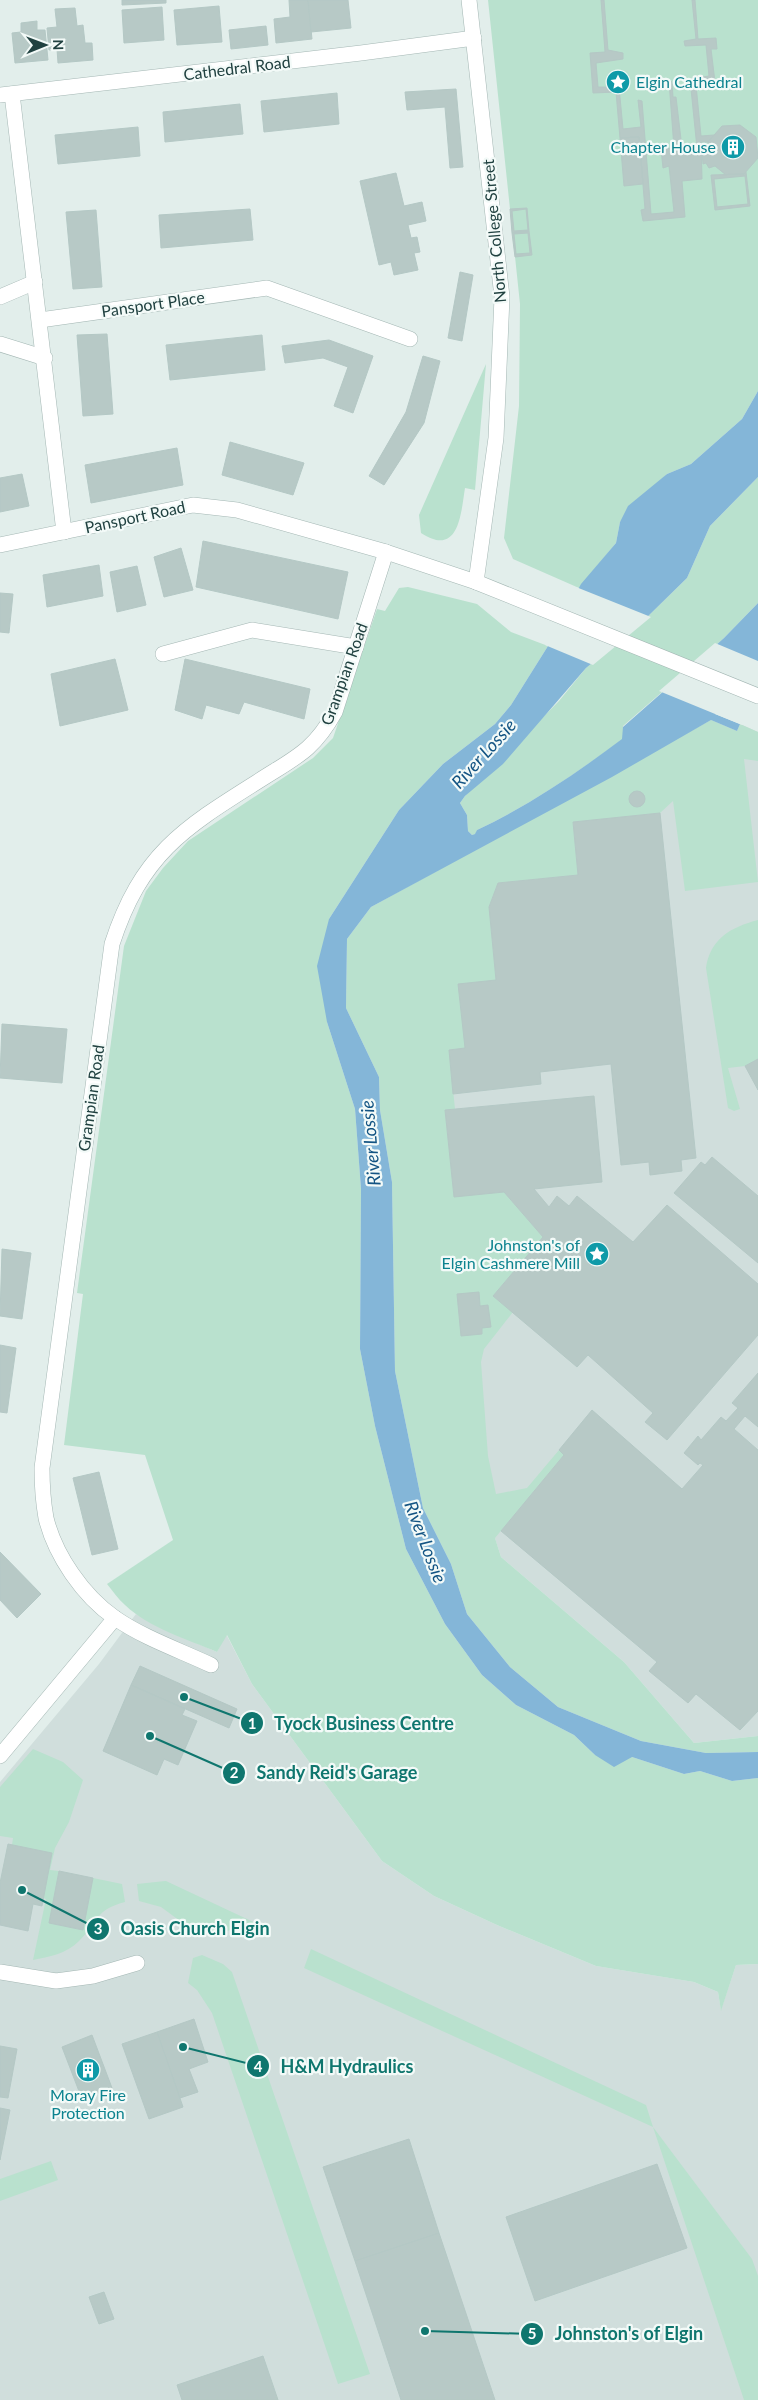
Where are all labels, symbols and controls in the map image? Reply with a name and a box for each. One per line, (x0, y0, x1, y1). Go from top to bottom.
north arrow (20, 20, 70, 70)
text: N (50, 39, 67, 50)
street label: Cathedral Road (182, 52, 292, 83)
place icon: Elgin Cathedral (605, 69, 631, 95)
place label: Elgin Cathedral (636, 72, 742, 91)
building icon: Chapter House (720, 134, 746, 160)
place label: Chapter House (611, 137, 716, 156)
street label: North College Street (478, 158, 509, 304)
street label: Pansport Place (100, 287, 206, 320)
street label: Pansport Road (83, 497, 187, 536)
street label: Grampian Road (316, 620, 371, 728)
water label: River Lossie (446, 714, 520, 793)
street label: Grampian Road (74, 1043, 107, 1153)
water label: River Lossie (355, 1099, 385, 1187)
place label: Johnston's of Elgin Cashmere Mill (442, 1235, 580, 1272)
place icon: Johnston's of Elgin Cashmere Mill (584, 1241, 610, 1267)
water label: River Lossie (400, 1498, 452, 1586)
callout: Tyock Business Centre (239, 1707, 464, 1740)
text: Tyock Business Centre (274, 1712, 454, 1734)
text: 1 (248, 1714, 256, 1732)
callout: Sandy Reid's Garage (222, 1756, 428, 1789)
text: Sandy Reid's Garage (257, 1761, 418, 1783)
text: 2 (230, 1763, 239, 1781)
callout: Oasis Church Elgin (86, 1912, 280, 1945)
text: Oasis Church Elgin (120, 1917, 270, 1939)
text: 3 (94, 1919, 102, 1937)
callout: H&M Hydraulics (246, 2050, 424, 2083)
text: H&M Hydraulics (281, 2055, 414, 2077)
building icon: Moray Fire Protection (75, 2057, 101, 2083)
text: 4 (254, 2057, 263, 2075)
place label: Moray Fire Protection (50, 2085, 126, 2122)
callout: Johnston's of Elgin (519, 2317, 713, 2350)
text: Johnston's of Elgin (555, 2322, 703, 2344)
text: 5 (528, 2324, 536, 2342)

